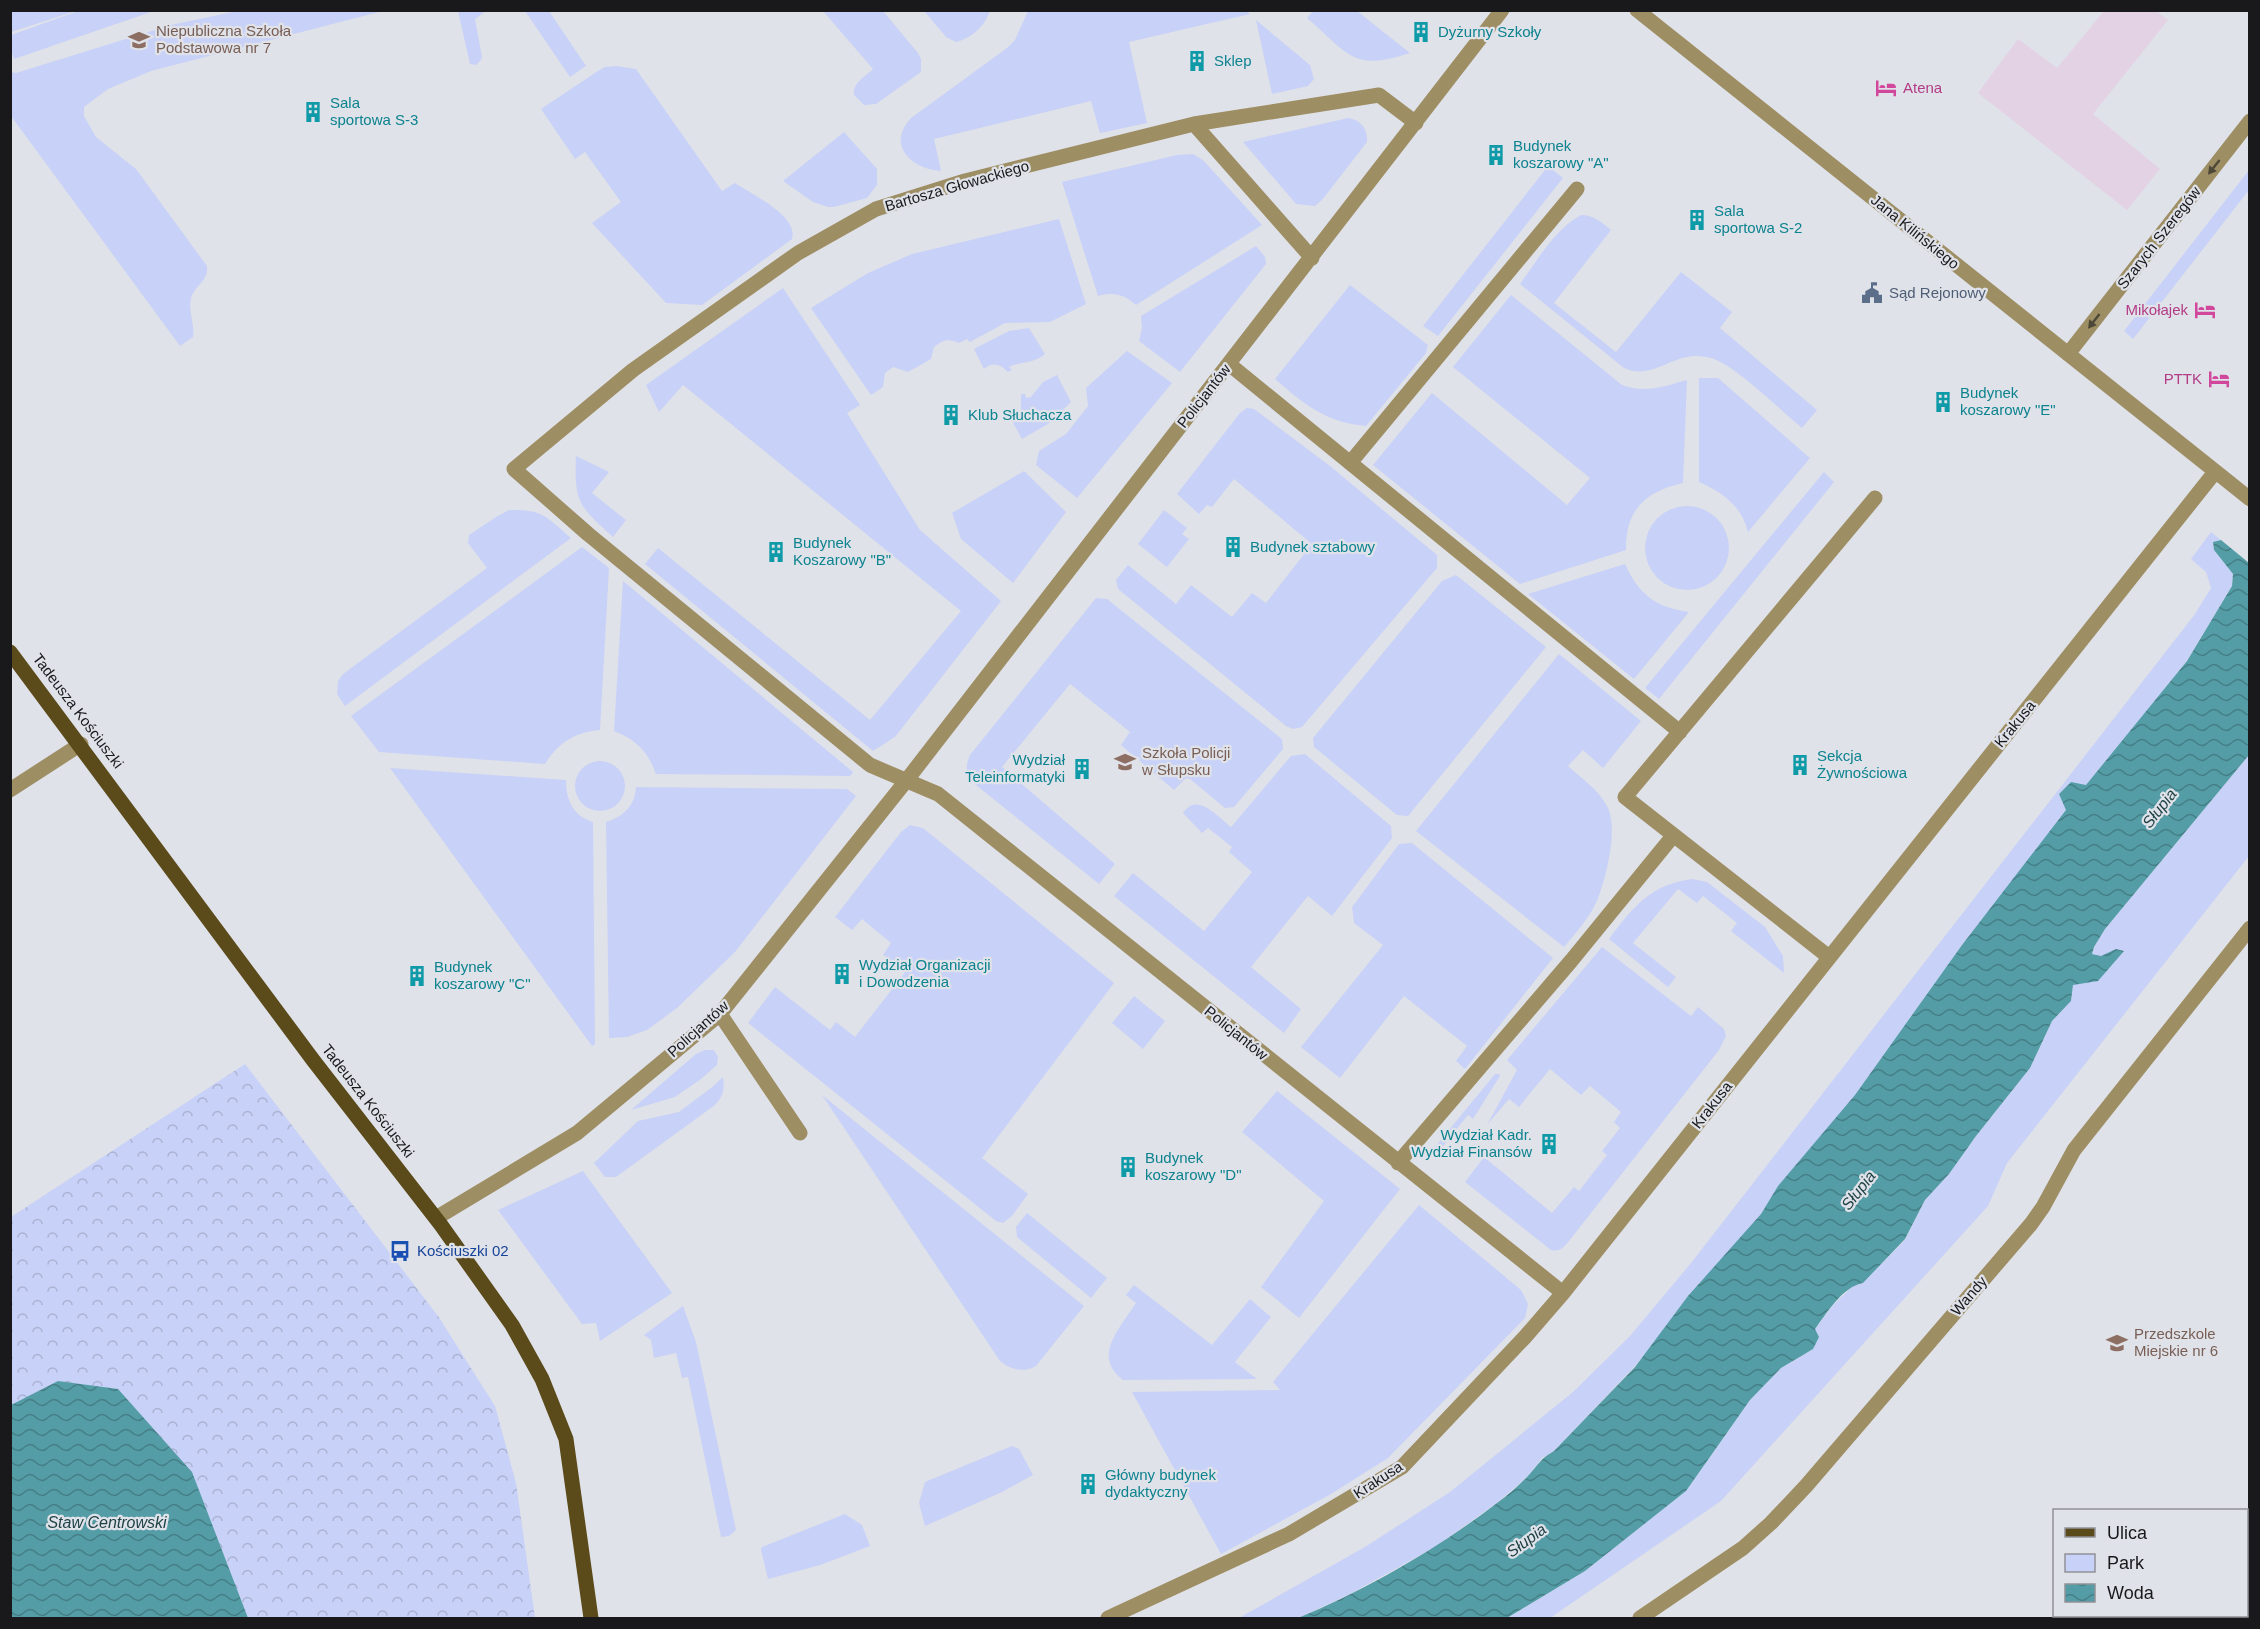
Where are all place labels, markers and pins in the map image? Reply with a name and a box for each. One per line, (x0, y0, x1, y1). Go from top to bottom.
building icon: Dyżurny Szkoły (1409, 20, 1433, 44)
place label: Niepubliczna Szkoła Podstawowa nr 7 (156, 22, 292, 56)
place label: Dyżurny Szkoły (1438, 23, 1542, 40)
school or university icon: Niepubliczna Szkoła Podstawowa nr 7 (127, 28, 151, 52)
building icon: Sklep (1185, 49, 1209, 73)
place label: Sklep (1214, 52, 1252, 69)
hotel icon: Atena (1874, 76, 1898, 100)
place label: Atena (1903, 79, 1943, 96)
place label: Sala sportowa S-3 (330, 94, 418, 128)
building icon: Sala sportowa S-3 (301, 100, 325, 124)
place label: Budynek koszarowy "A" (1513, 137, 1609, 171)
building icon: Budynek koszarowy "A" (1484, 143, 1508, 167)
place label: Sala sportowa S-2 (1714, 202, 1802, 236)
building icon: Sala sportowa S-2 (1685, 208, 1709, 232)
public building icon: Sąd Rejonowy (1860, 281, 1884, 305)
place label: Sąd Rejonowy (1889, 284, 1986, 301)
hotel icon: Mikołajek (2193, 298, 2217, 322)
place label: Mikołajek (2125, 301, 2188, 318)
hotel icon: PTTK (2207, 367, 2231, 391)
place label: PTTK (2164, 370, 2202, 387)
place label: Budynek koszarowy "E" (1960, 384, 2056, 418)
building icon: Budynek koszarowy "E" (1931, 390, 1955, 414)
building icon: Klub Słuchacza (939, 403, 963, 427)
place label: Klub Słuchacza (968, 406, 1072, 423)
place label: Budynek Koszarowy "B" (793, 534, 891, 568)
building icon: Budynek sztabowy (1221, 535, 1245, 559)
place label: Budynek sztabowy (1250, 538, 1376, 555)
building icon: Budynek Koszarowy "B" (764, 540, 788, 564)
place label: Szkoła Policji w Słupsku (1141, 744, 1230, 778)
place label: Sekcja Żywnościowa (1817, 747, 1908, 781)
school or university icon: Szkoła Policji w Słupsku (1113, 750, 1137, 774)
place label: Wydział Teleinformatyki (965, 751, 1066, 785)
building icon: Sekcja Żywnościowa (1788, 753, 1812, 777)
building icon: Wydział Teleinformatyki (1070, 757, 1094, 781)
place label: Wydział Organizacji i Dowodzenia (859, 956, 991, 990)
place label: Budynek koszarowy "C" (434, 958, 531, 992)
building icon: Wydział Organizacji i Dowodzenia (830, 962, 854, 986)
building icon: Budynek koszarowy "C" (405, 964, 429, 988)
place label: Wydział Kadr. Wydział Finansów (1411, 1126, 1532, 1160)
building icon: Wydział Kadr. Wydział Finansów (1537, 1132, 1561, 1156)
place label: Budynek koszarowy "D" (1145, 1149, 1242, 1183)
building icon: Budynek koszarowy "D" (1116, 1155, 1140, 1179)
bus stop icon: Kościuszki 02 (388, 1239, 412, 1263)
place label: Kościuszki 02 (417, 1242, 509, 1259)
place label: Przedszkole Miejskie nr 6 (2134, 1325, 2218, 1359)
school or university icon: Przedszkole Miejskie nr 6 (2105, 1331, 2129, 1355)
place label: Główny budynek dydaktyczny (1105, 1466, 1216, 1500)
building icon: Główny budynek dydaktyczny (1076, 1472, 1100, 1496)

